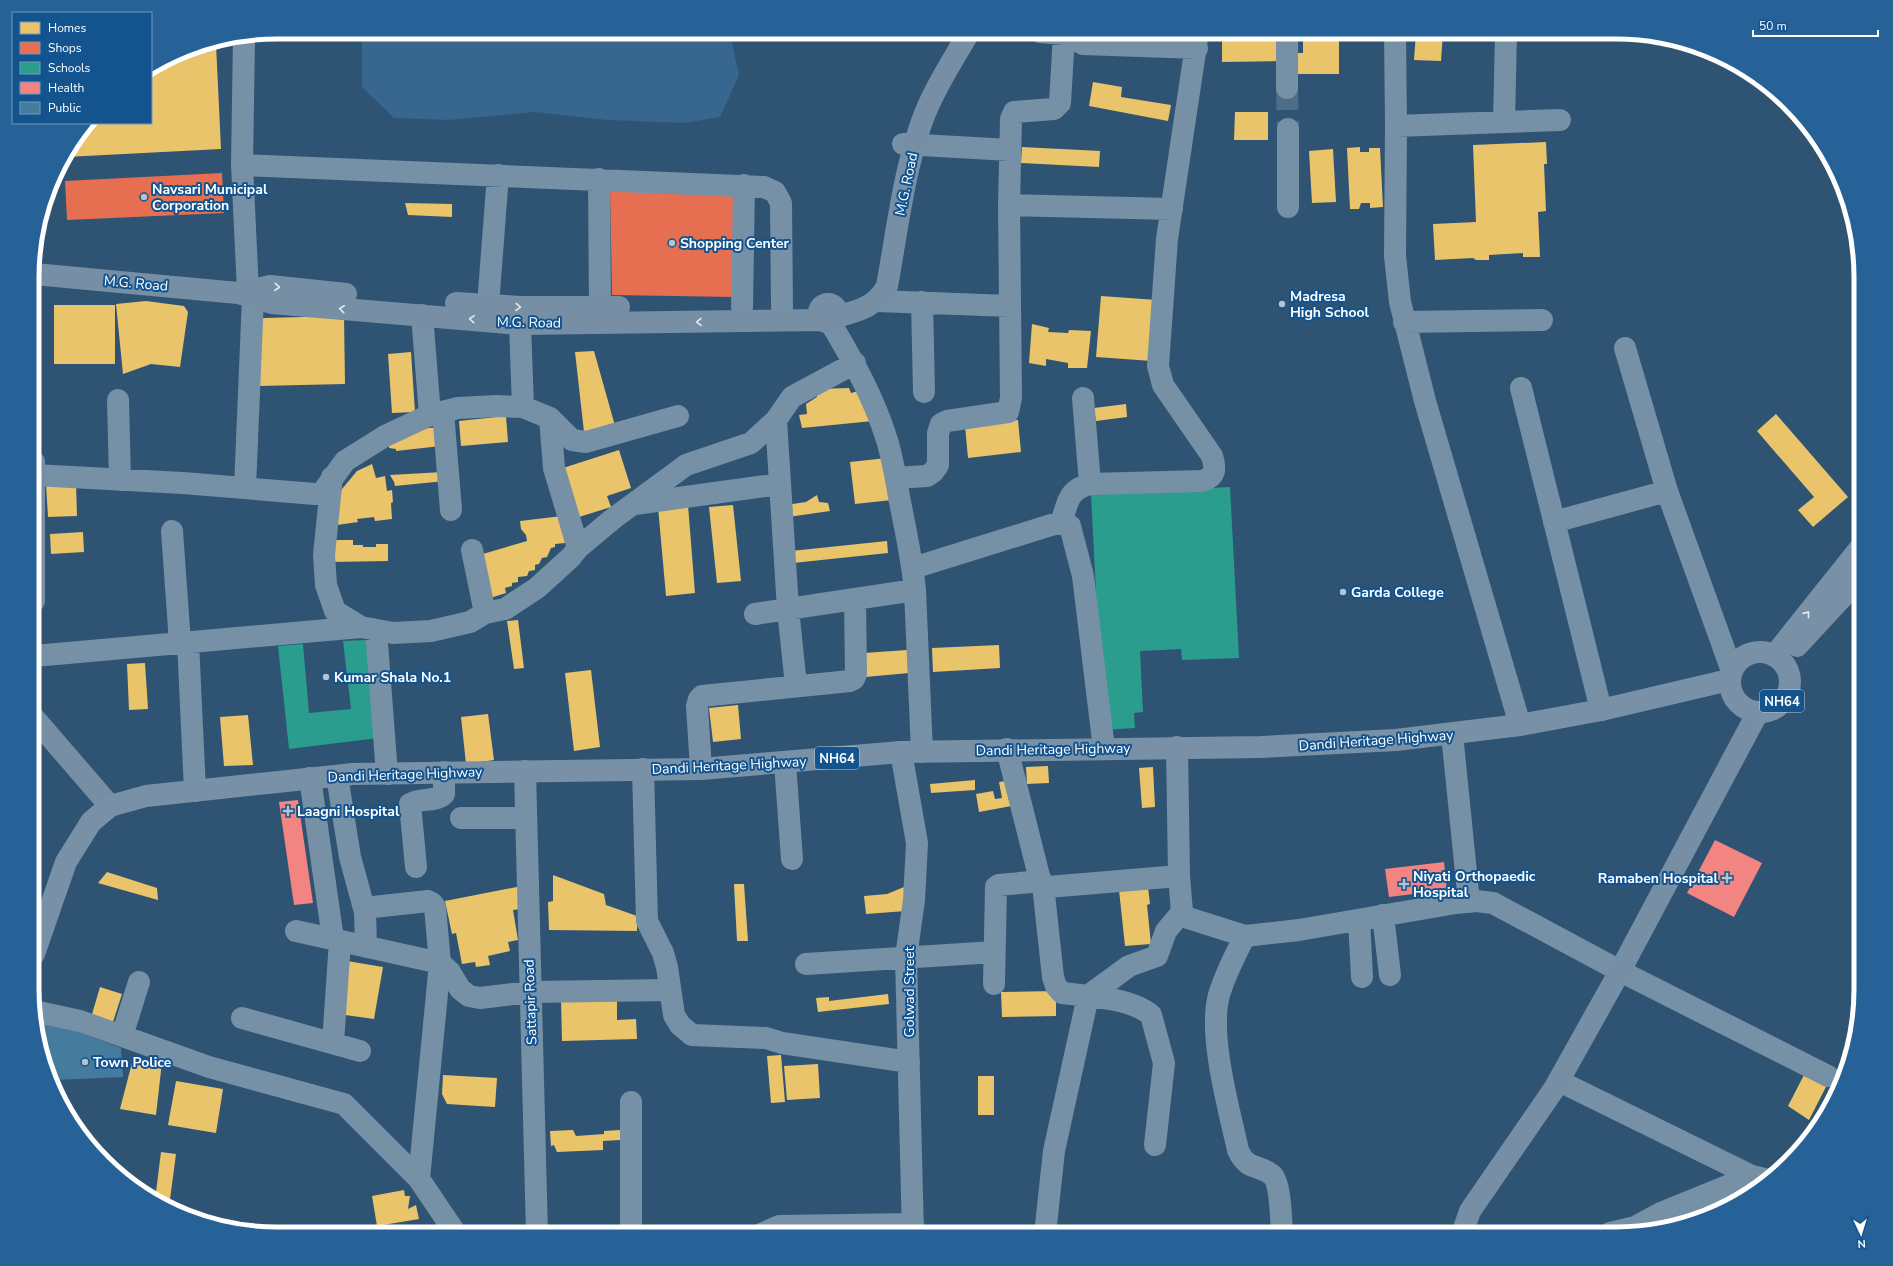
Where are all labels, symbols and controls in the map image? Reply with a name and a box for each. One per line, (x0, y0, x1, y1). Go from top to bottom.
legend (12, 12, 152, 124)
scale bar (1753, 12, 1878, 38)
text: 50 m (1759, 18, 1787, 34)
text: Homes (48, 20, 86, 36)
text: Shops (48, 40, 82, 56)
text: Schools (48, 60, 91, 76)
text: Health (48, 80, 84, 96)
text: Public (48, 100, 82, 116)
street label: M.G. Road (891, 151, 922, 217)
place label: Navsari Municipal Corporation (152, 180, 268, 215)
marker: Navsari Municipal Corporation (139, 192, 149, 202)
place label: Shopping Center (680, 234, 790, 253)
marker: Shopping Center (667, 238, 677, 248)
street label: M.G. Road (103, 271, 169, 296)
one-way arrow (274, 283, 280, 292)
place label: Madresa High School (1290, 287, 1370, 322)
marker: Madresa High School (1277, 299, 1287, 309)
one-way arrow (515, 303, 521, 311)
one-way arrow (339, 305, 345, 314)
street label: M.G. Road (497, 312, 561, 333)
one-way arrow (469, 315, 475, 324)
one-way arrow (696, 318, 702, 326)
place label: Garda College (1351, 583, 1444, 602)
marker: Garda College (1338, 587, 1348, 597)
one-way arrow (1803, 612, 1810, 619)
place label: Kumar Shala No.1 (334, 668, 451, 687)
marker: Kumar Shala No.1 (321, 672, 331, 682)
road number: NH64 (1760, 690, 1804, 712)
street label: Dandi Heritage Highway (1298, 726, 1455, 755)
street label: Dandi Heritage Highway (975, 739, 1131, 760)
road number: NH64 (815, 747, 859, 769)
street label: Dandi Heritage Highway (651, 752, 808, 779)
street label: Dandi Heritage Highway (327, 762, 484, 787)
place label: Laagni Hospital (297, 802, 400, 821)
marker: Laagni Hospital (282, 805, 294, 817)
place label: Niyati Orthopaedic Hospital (1413, 867, 1536, 902)
place label: Ramaben Hospital (1598, 869, 1719, 888)
marker: Ramaben Hospital (1721, 872, 1733, 884)
marker: Niyati Orthopaedic Hospital (1398, 878, 1410, 890)
street label: Golwad Street (900, 946, 919, 1037)
street label: Sattapir Road (520, 959, 541, 1045)
place label: Town Police (93, 1053, 172, 1072)
marker: Town Police (80, 1057, 90, 1067)
north arrow (1841, 1214, 1881, 1254)
text: N (1857, 1236, 1866, 1251)

